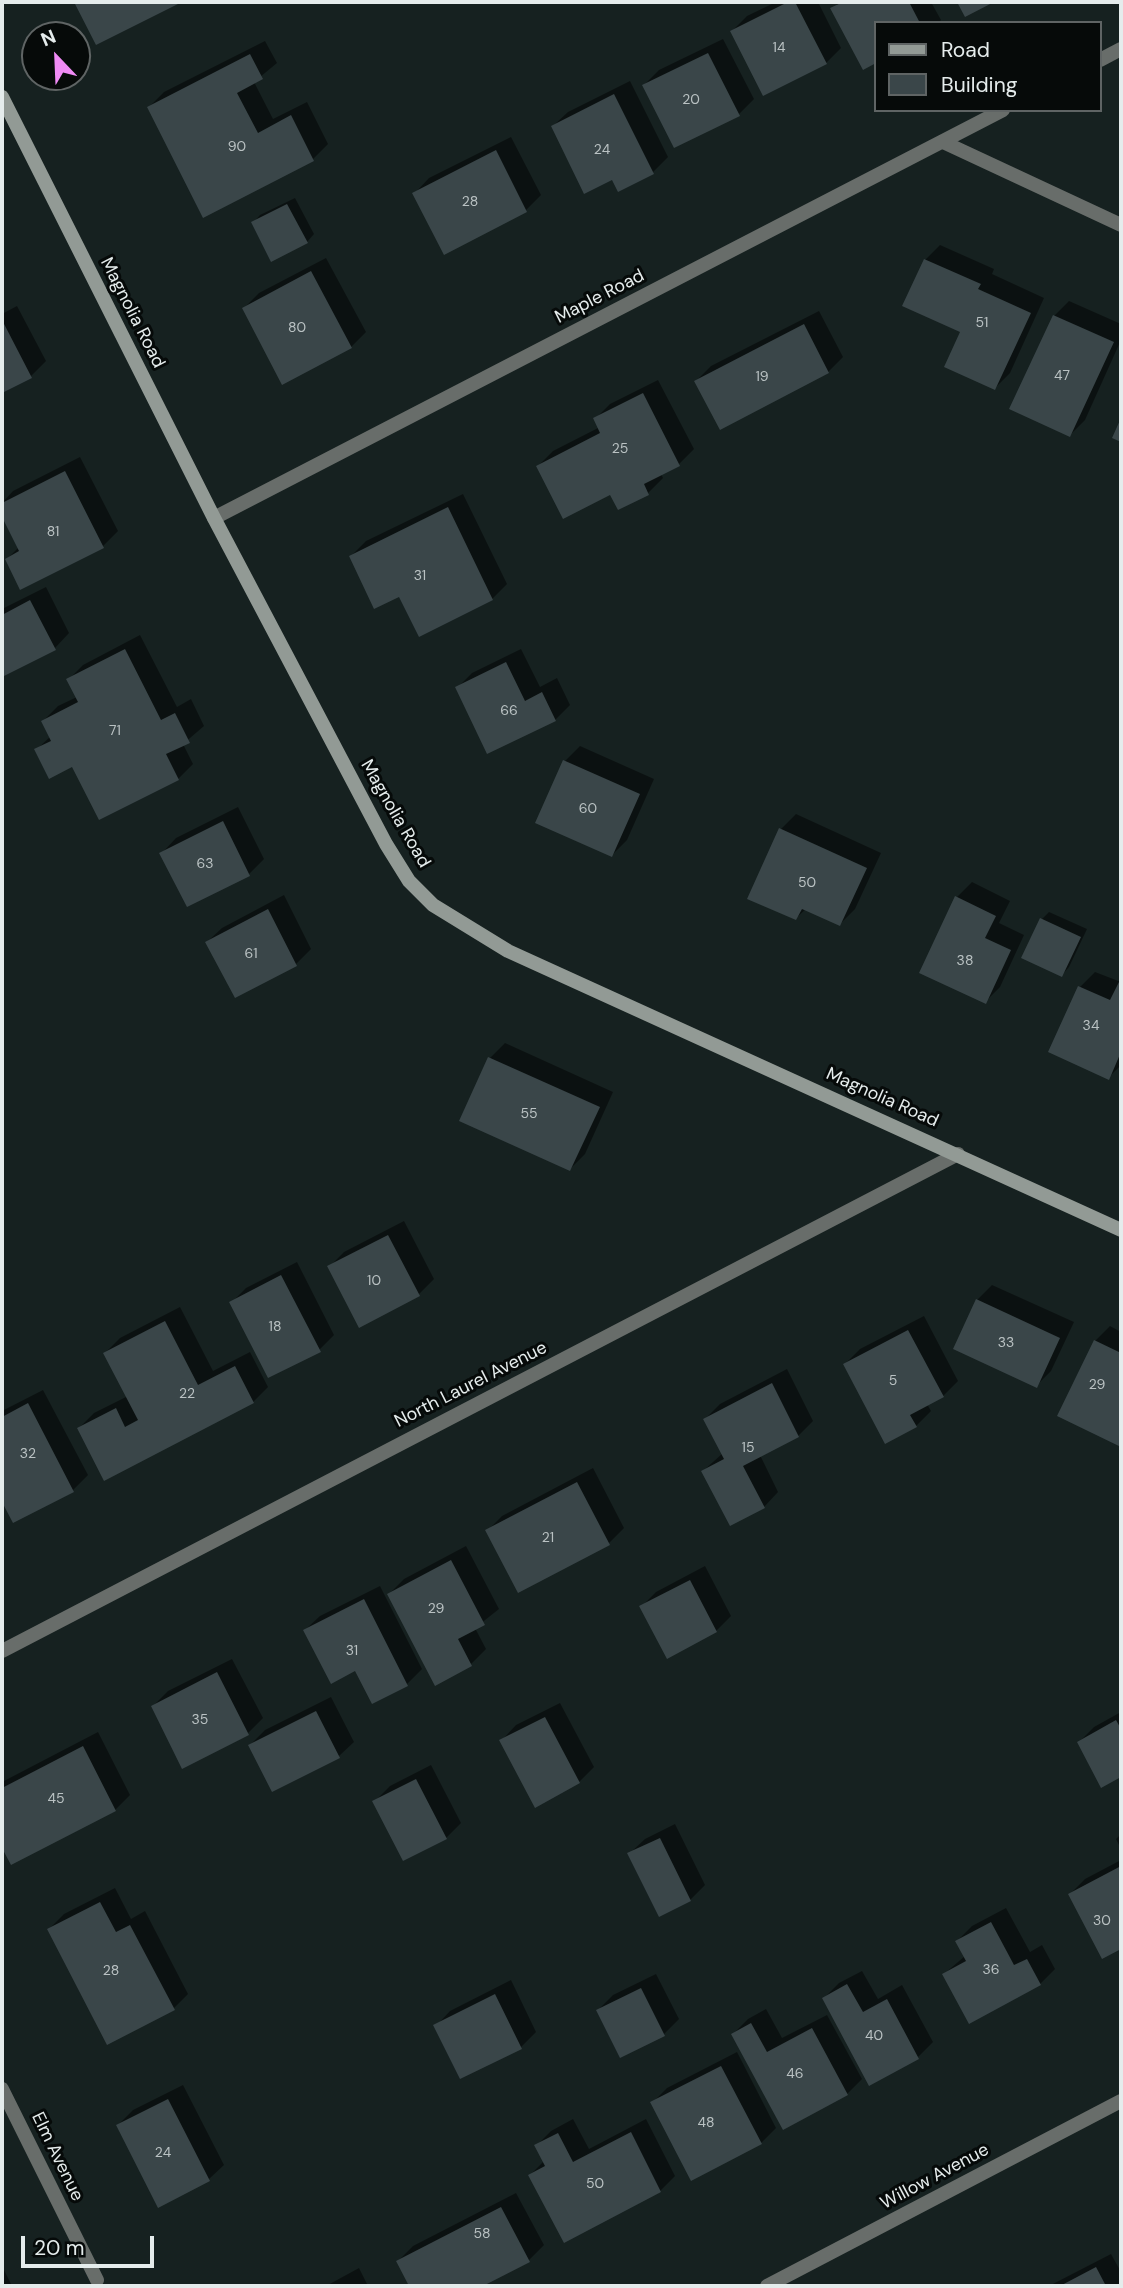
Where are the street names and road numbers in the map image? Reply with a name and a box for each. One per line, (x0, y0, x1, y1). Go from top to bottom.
street label: Magnolia Road (95, 254, 169, 372)
street label: Maple Road (552, 265, 648, 329)
street label: Magnolia Road (355, 756, 435, 872)
street label: Magnolia Road (822, 1064, 942, 1132)
street label: North Laurel Avenue (391, 1337, 551, 1433)
street label: Elm Avenue (26, 2109, 88, 2205)
street label: Willow Avenue (877, 2139, 993, 2215)

